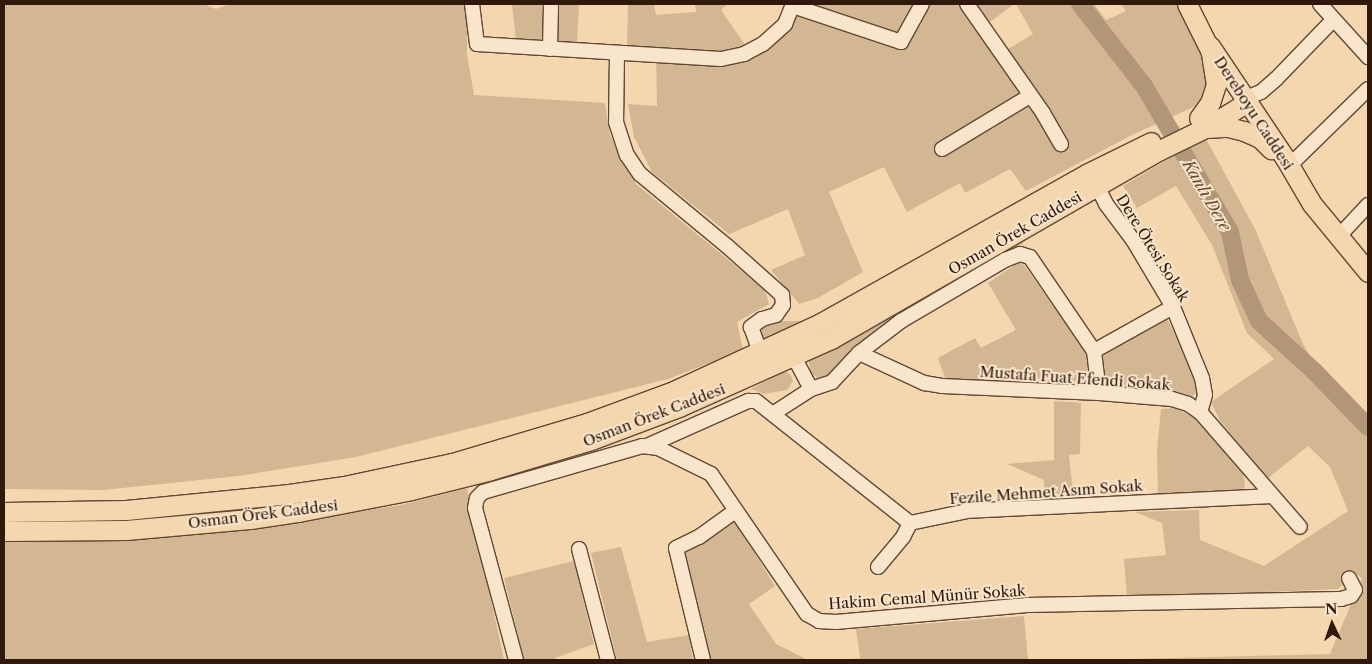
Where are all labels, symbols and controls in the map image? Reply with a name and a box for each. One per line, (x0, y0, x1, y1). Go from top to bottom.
street label: Dereboyu Caddesi (1211, 53, 1297, 173)
water label: Kanlı Dere (1179, 156, 1235, 234)
street label: Osman Örek Caddesi (945, 187, 1085, 279)
street label: Dere Ötesi Sokak (1113, 191, 1193, 305)
street label: Mustafa Fuat Efendi Sokak (979, 362, 1171, 394)
street label: Osman Örek Caddesi (580, 380, 728, 450)
street label: Fezile Mehmet Asım Sokak (948, 476, 1144, 508)
street label: Osman Örek Caddesi (187, 496, 339, 532)
street label: Hakim Cemal Münür Sokak (828, 581, 1026, 613)
north arrow (1307, 599, 1357, 649)
text: N (1325, 600, 1338, 618)

